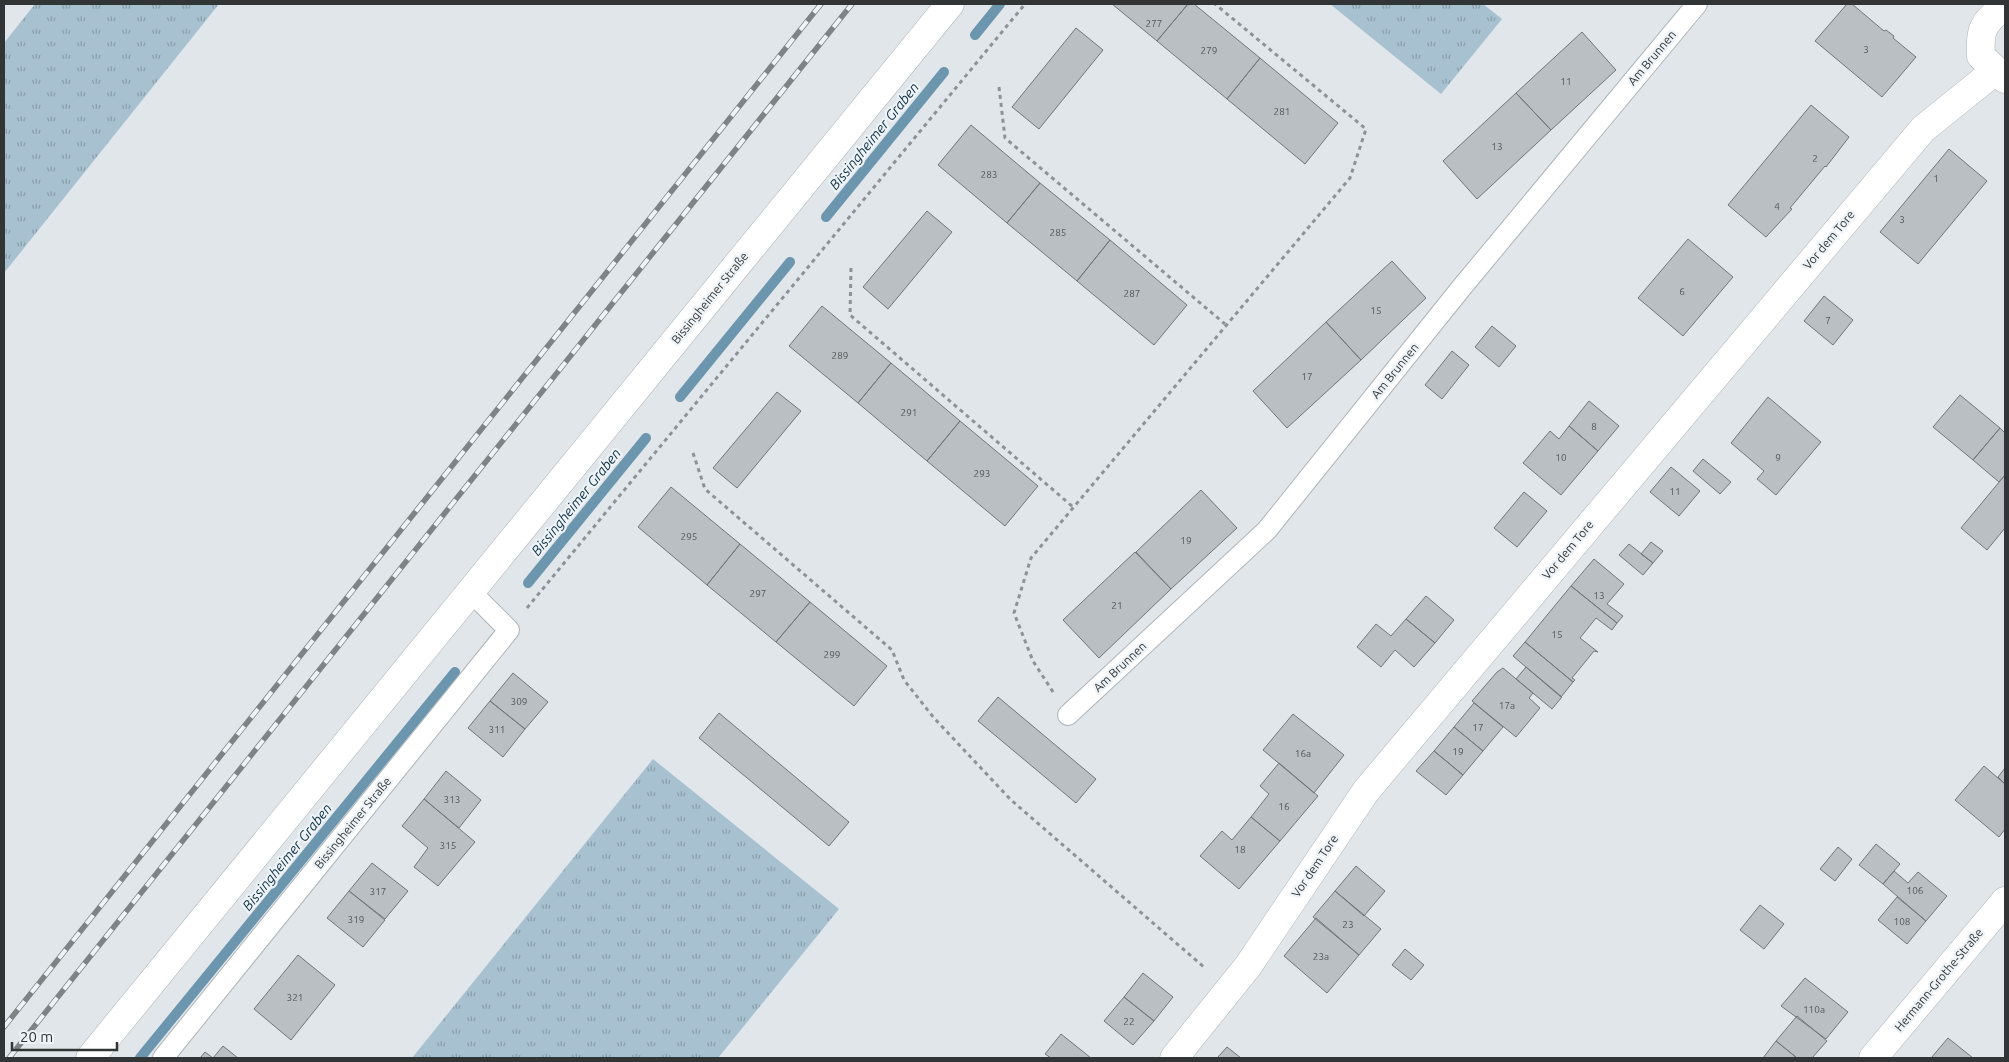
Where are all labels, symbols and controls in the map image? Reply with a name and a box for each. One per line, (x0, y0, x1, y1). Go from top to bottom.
house number: 277 (1146, 18, 1162, 29)
street label: Am Brunnen (1625, 28, 1678, 88)
house number: 3 (1863, 44, 1869, 55)
house number: 279 (1201, 45, 1217, 56)
house number: 11 (1560, 76, 1572, 87)
water label: Bissingheimer Graben (826, 79, 922, 193)
house number: 281 (1274, 106, 1290, 117)
house number: 13 (1491, 141, 1503, 152)
house number: 2 (1812, 153, 1818, 164)
house number: 283 (981, 169, 997, 180)
house number: 1 (1933, 173, 1939, 184)
house number: 4 (1774, 201, 1780, 212)
street label: Vor dem Tore (1800, 208, 1857, 272)
house number: 3 (1899, 214, 1905, 225)
house number: 285 (1050, 227, 1066, 238)
street label: Bissingheimer Straße (669, 249, 750, 346)
house number: 6 (1679, 286, 1685, 297)
house number: 287 (1124, 288, 1140, 299)
house number: 15 (1370, 305, 1382, 316)
house number: 7 (1825, 315, 1831, 326)
street label: Am Brunnen (1368, 341, 1421, 401)
house number: 289 (832, 350, 848, 361)
house number: 17 (1301, 371, 1313, 382)
house number: 291 (901, 407, 917, 418)
house number: 8 (1591, 421, 1597, 432)
water label: Bissingheimer Graben (528, 445, 624, 559)
house number: 10 (1555, 452, 1567, 463)
house number: 9 (1775, 452, 1781, 463)
house number: 293 (974, 468, 990, 479)
house number: 11 (1669, 486, 1681, 497)
street label: Vor dem Tore (1539, 518, 1596, 582)
house number: 295 (681, 531, 697, 542)
house number: 19 (1180, 535, 1192, 546)
house number: 297 (750, 588, 766, 599)
house number: 13 (1593, 590, 1605, 601)
house number: 21 (1111, 600, 1123, 611)
house number: 15 (1551, 629, 1563, 640)
street label: Am Brunnen (1091, 639, 1149, 694)
house number: 299 (824, 649, 840, 660)
house number: 309 (511, 696, 527, 707)
house number: 17a (1499, 700, 1515, 711)
house number: 17 (1472, 722, 1484, 733)
house number: 311 (489, 724, 505, 735)
house number: 19 (1452, 746, 1464, 757)
house number: 16a (1295, 748, 1311, 759)
street label: Bissingheimer Straße (312, 774, 393, 871)
house number: 313 (444, 794, 460, 805)
water label: Bissingheimer Graben (239, 800, 335, 914)
house number: 16 (1278, 801, 1290, 812)
street label: Vor dem Tore (1289, 832, 1340, 899)
house number: 315 (440, 840, 456, 851)
house number: 18 (1234, 844, 1246, 855)
house number: 106 (1907, 885, 1924, 896)
house number: 317 (370, 886, 386, 897)
house number: 319 (348, 914, 364, 925)
house number: 108 (1894, 916, 1911, 927)
house number: 23 (1342, 919, 1354, 930)
street label: Hermann-Grothe-Straße (1892, 926, 1985, 1034)
house number: 23a (1313, 951, 1329, 962)
house number: 321 (287, 992, 303, 1003)
house number: 110a (1803, 1004, 1825, 1015)
house number: 22 (1123, 1016, 1135, 1027)
scale bar (12, 1020, 118, 1052)
text: 20 m (20, 1028, 53, 1045)

